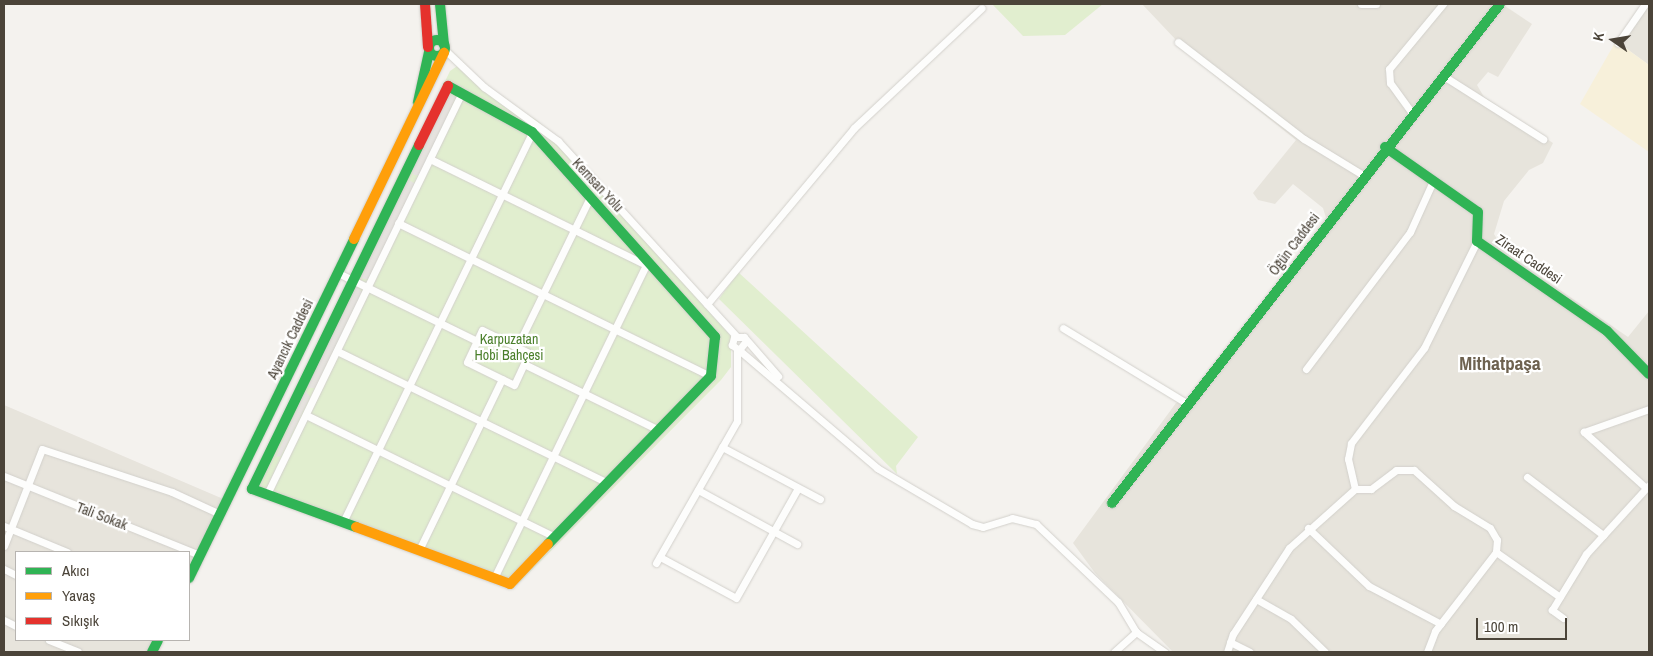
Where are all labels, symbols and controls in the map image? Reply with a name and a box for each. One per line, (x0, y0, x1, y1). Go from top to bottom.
north arrow (1588, 15, 1638, 65)
text: K (1589, 31, 1608, 43)
street label: Kemsan Yolu (569, 155, 627, 215)
street label: Öğün Caddesi (1265, 209, 1323, 279)
street label: Ziraat Caddesi (1493, 231, 1565, 287)
street label: Ayancık Caddesi (263, 296, 317, 382)
park label: Karpuzatan Hobi Bahçesi (475, 331, 543, 364)
district label: Mithatpaşa (1459, 353, 1541, 375)
street label: Tali Sokak (74, 499, 130, 533)
legend (15, 551, 190, 641)
text: Akıcı (62, 560, 89, 581)
text: Yavaş (62, 585, 95, 606)
scale bar (1478, 608, 1569, 640)
text: Sıkışık (62, 610, 99, 631)
text: 100 m (1484, 616, 1518, 637)

